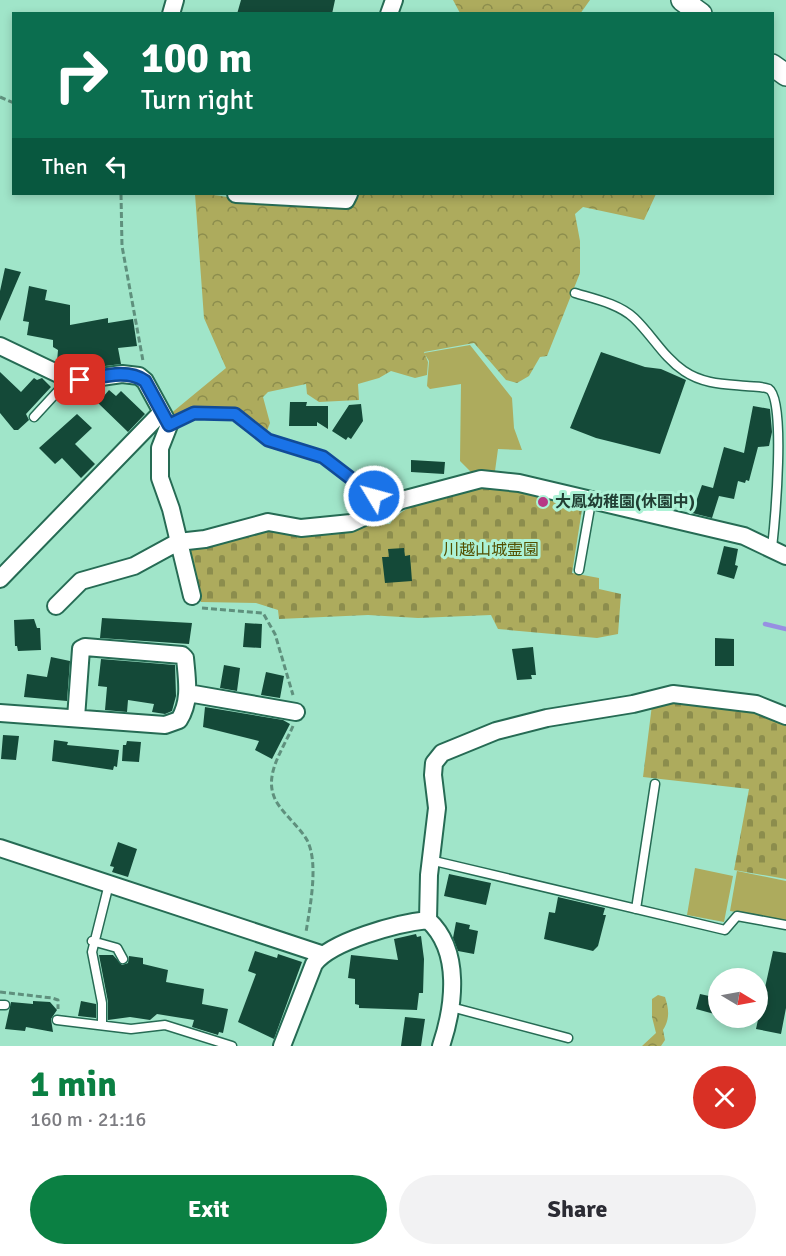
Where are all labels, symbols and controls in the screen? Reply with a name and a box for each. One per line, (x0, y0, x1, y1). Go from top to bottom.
text: 100 m (141, 33, 252, 84)
icon: right (42, 36, 120, 114)
text: Turn right (141, 84, 254, 117)
icon: left (100, 150, 133, 183)
text: Then (42, 153, 88, 180)
pin (54, 354, 105, 405)
icon: arrive (63, 363, 96, 396)
position arrow (342, 464, 406, 528)
place label: 大鳳幼稚園(休園中) (555, 492, 695, 512)
marker: 大鳳幼稚園(休園中) (536, 495, 550, 509)
park label: 川越山城霊園 (443, 540, 539, 560)
north arrow (708, 968, 768, 1028)
map controls (708, 968, 768, 1028)
text: 1 min (30, 1062, 117, 1107)
button: close (693, 1066, 756, 1129)
text: 160 m · 21:16 (30, 1107, 146, 1132)
button: Exit (30, 1175, 387, 1244)
button: Share (399, 1175, 756, 1244)

